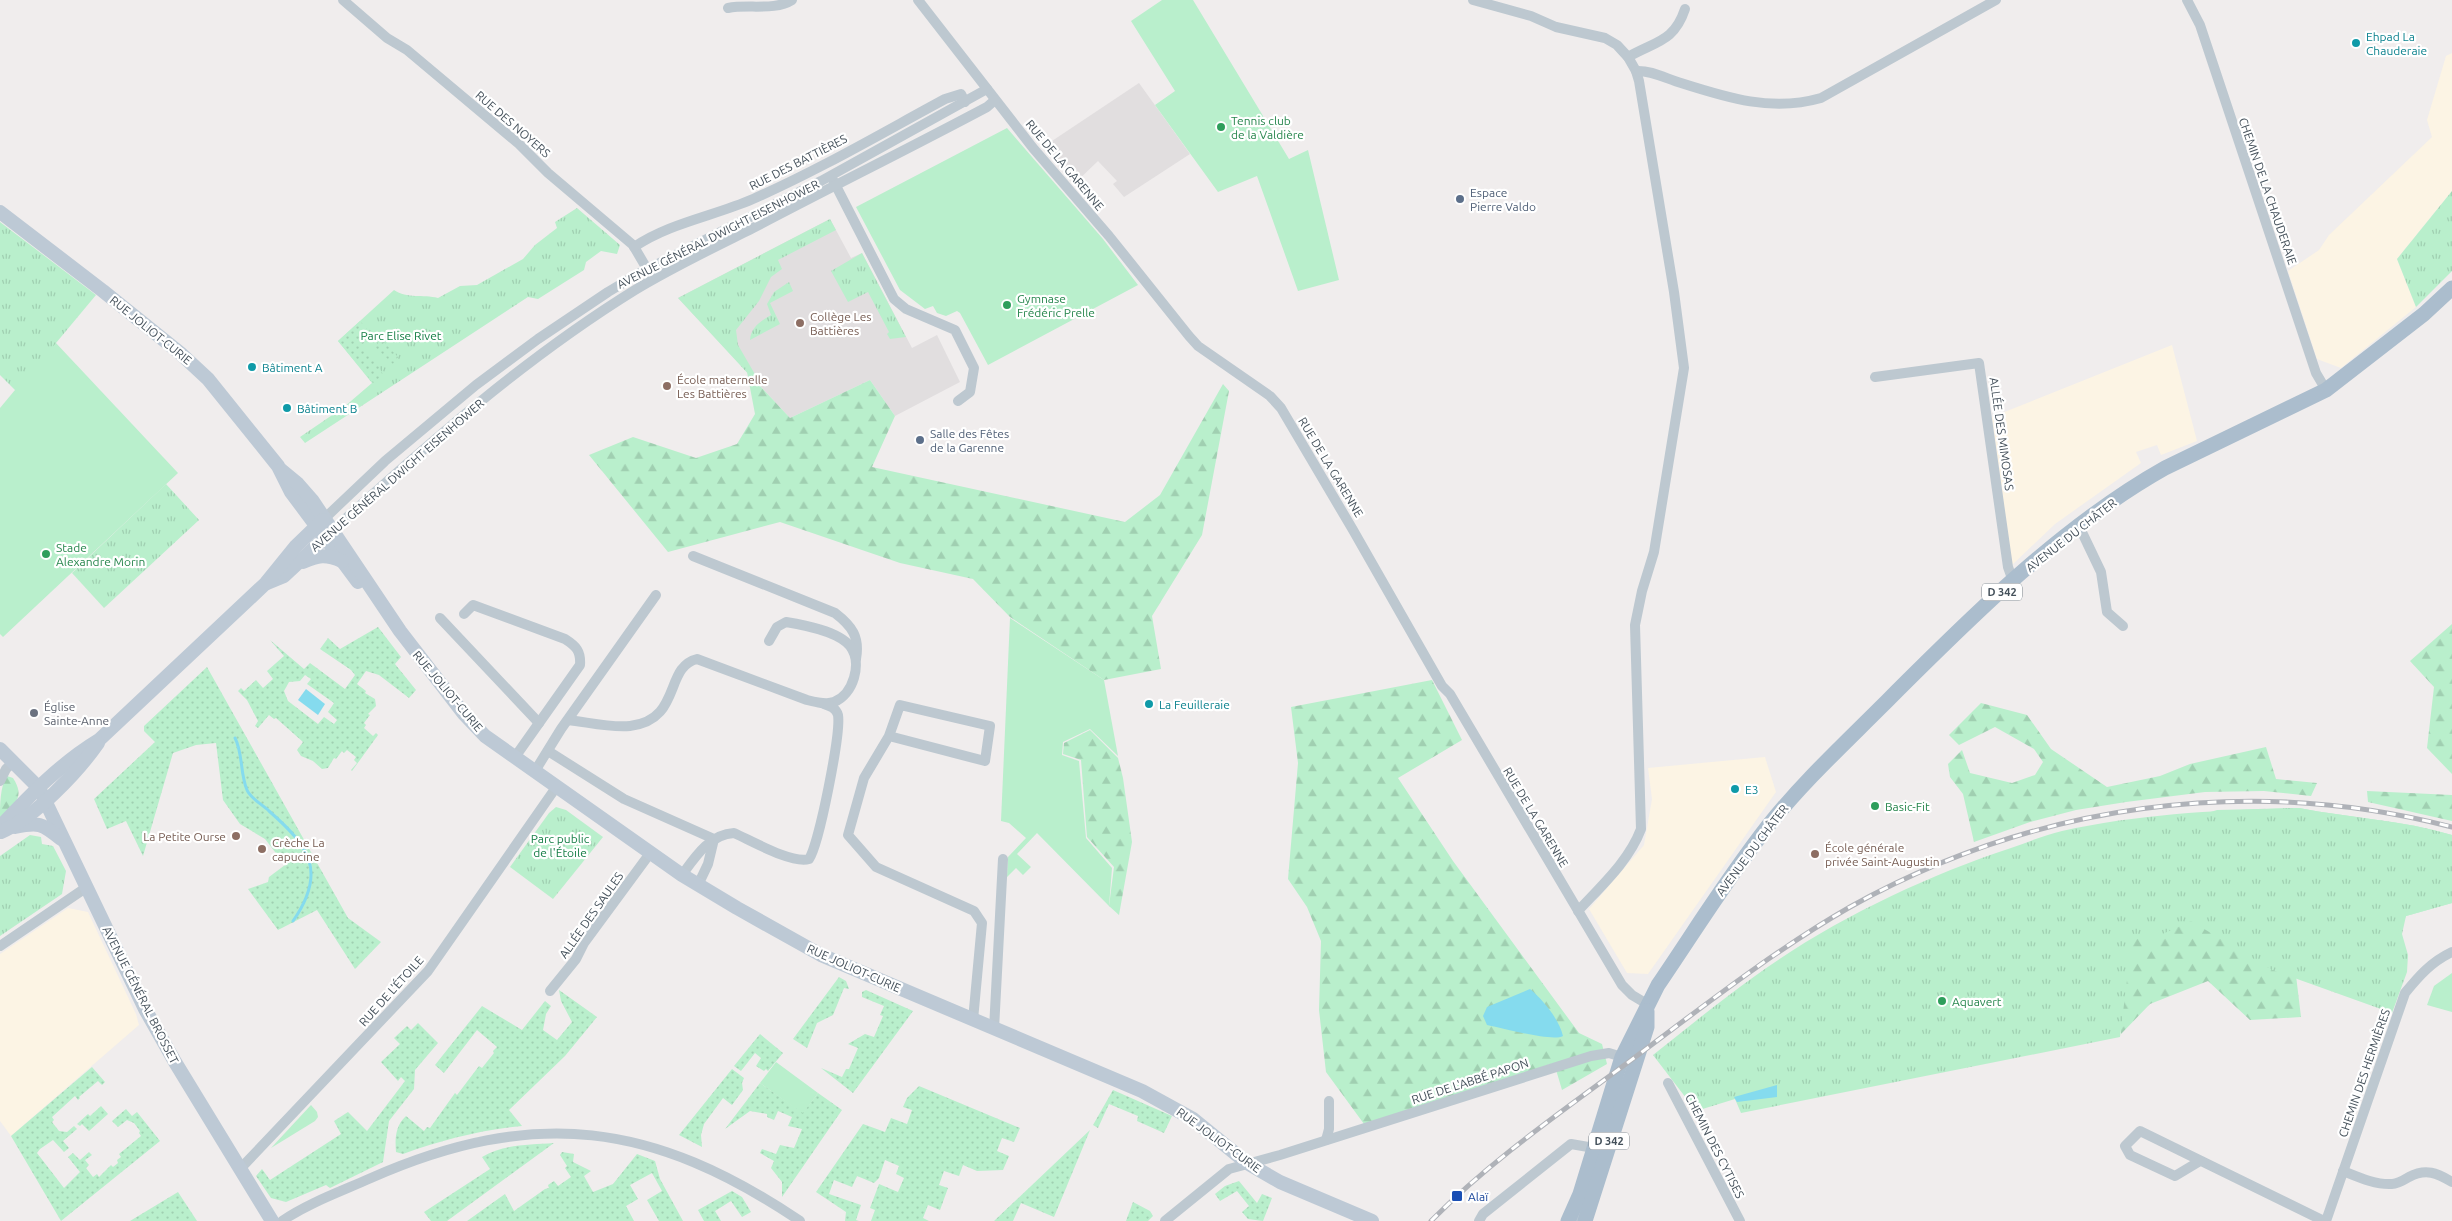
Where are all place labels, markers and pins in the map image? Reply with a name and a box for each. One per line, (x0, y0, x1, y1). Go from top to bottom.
place label: Ehpad La Chauderaie (2366, 30, 2427, 57)
marker: Ehpad La Chauderaie (2350, 37, 2362, 49)
place label: Tennis club de la Valdière (1231, 114, 1304, 141)
marker: Tennis club de la Valdière (1215, 121, 1227, 133)
place label: Espace Pierre Valdo (1470, 186, 1536, 213)
marker: Espace Pierre Valdo (1454, 193, 1466, 205)
place label: Gymnase Frédéric Prelle (1017, 292, 1095, 319)
marker: Gymnase Frédéric Prelle (1001, 299, 1013, 311)
place label: Collège Les Battières (810, 310, 872, 337)
marker: Collège Les Battières (794, 317, 806, 329)
marker: Bâtiment A (246, 361, 258, 373)
place label: Bâtiment A (262, 361, 323, 374)
place label: École maternelle Les Battières (677, 373, 768, 400)
marker: École maternelle Les Battières (661, 380, 673, 392)
marker: Bâtiment B (281, 402, 293, 414)
place label: Bâtiment B (297, 402, 357, 415)
place label: Salle des Fêtes de la Garenne (930, 427, 1009, 454)
marker: Salle des Fêtes de la Garenne (914, 434, 926, 446)
place label: Stade Alexandre Morin (56, 541, 145, 568)
marker: Stade Alexandre Morin (40, 548, 52, 560)
marker: La Feuilleraie (1143, 698, 1155, 710)
place label: La Feuilleraie (1159, 698, 1230, 711)
place label: Église Sainte-Anne (44, 700, 109, 727)
marker: Église Sainte-Anne (28, 707, 40, 719)
marker: E3 (1729, 783, 1741, 795)
place label: E3 (1745, 783, 1759, 796)
marker: Basic-Fit (1869, 800, 1881, 812)
place label: Basic-Fit (1885, 800, 1930, 813)
place label: La Petite Ourse (143, 830, 226, 843)
marker: La Petite Ourse (230, 830, 242, 842)
place label: Crèche La capucine (272, 836, 325, 863)
place label: École générale privée Saint-Augustin (1825, 841, 1940, 868)
marker: Crèche La capucine (256, 843, 268, 855)
marker: École générale privée Saint-Augustin (1809, 848, 1821, 860)
marker: Aquavert (1936, 995, 1948, 1007)
place label: Aquavert (1952, 995, 2002, 1008)
marker: Alaï (1450, 1189, 1464, 1203)
place label: Alaï (1468, 1190, 1489, 1203)

